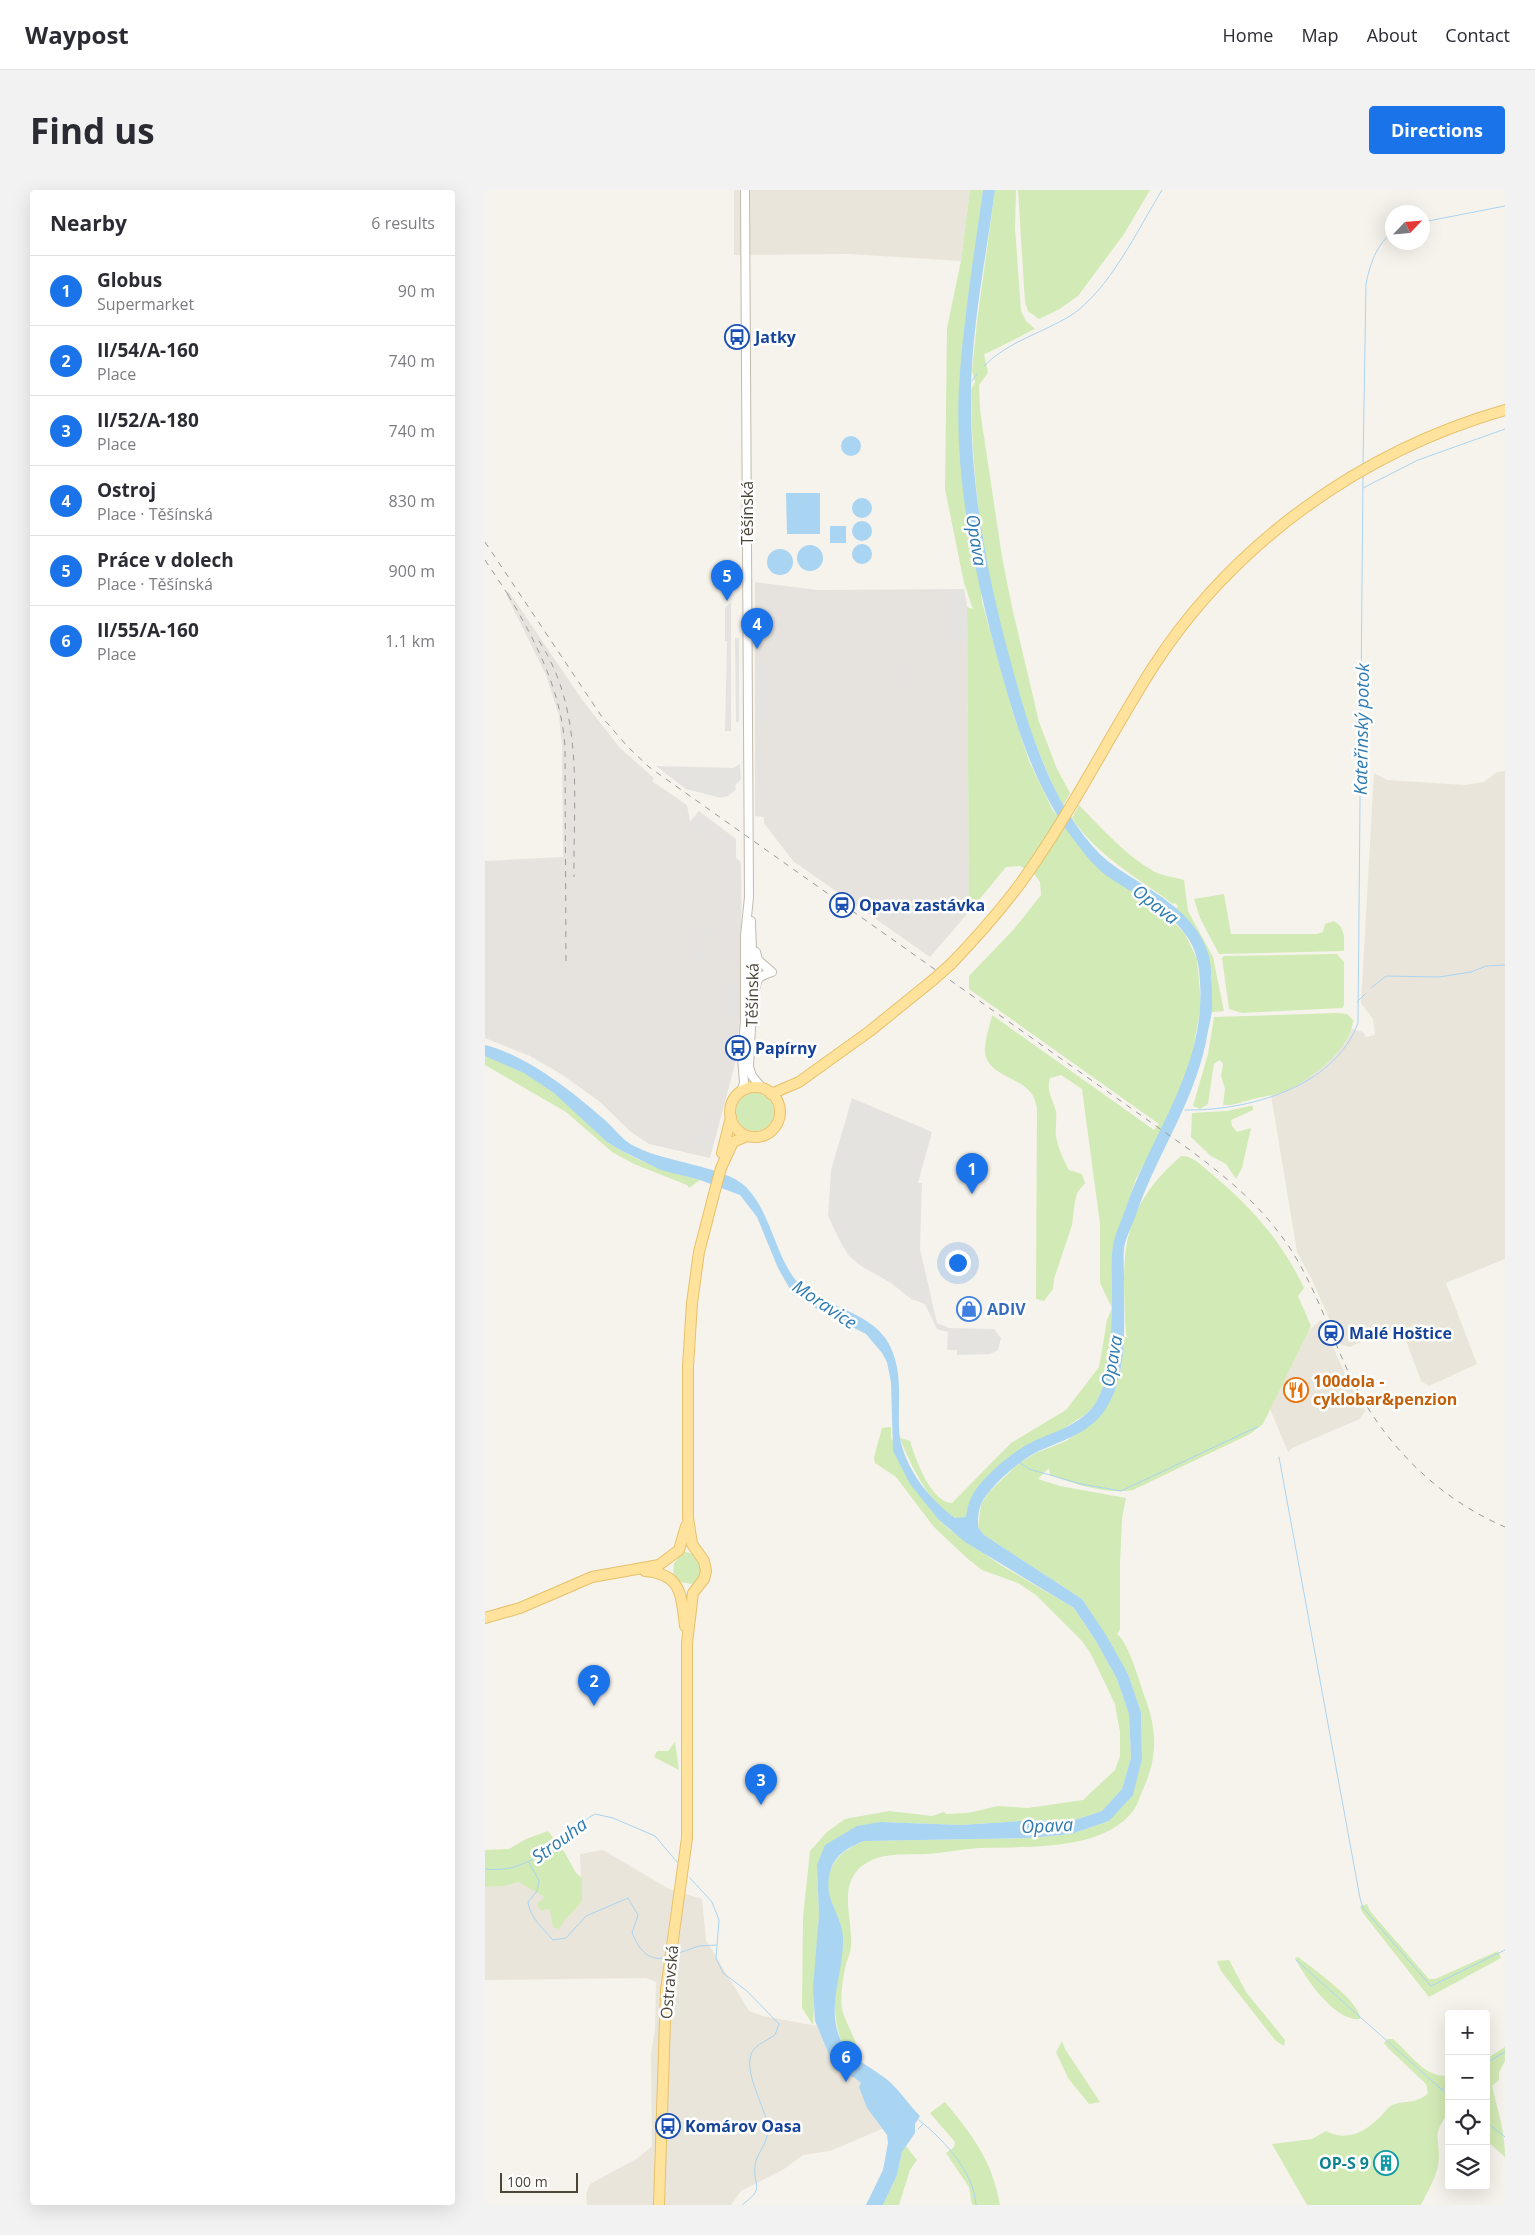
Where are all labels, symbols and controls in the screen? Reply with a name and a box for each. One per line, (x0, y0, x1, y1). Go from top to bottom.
text: Waypost (25, 18, 129, 51)
text: Home (1223, 23, 1273, 47)
text: Map (1301, 23, 1339, 47)
text: About (1367, 23, 1417, 47)
text: Contact (1445, 23, 1510, 47)
button: Directions (1369, 106, 1505, 154)
text: Find us (30, 107, 155, 154)
north arrow (1385, 205, 1430, 250)
text: Nearby (50, 209, 127, 237)
text: 6 results (371, 212, 435, 234)
text: Globus (97, 267, 162, 293)
text: 1 (61, 280, 71, 302)
text: 90 m (398, 280, 435, 302)
text: Supermarket (97, 293, 194, 315)
bus stop icon: Jatky (724, 324, 750, 350)
place label: Jatky (753, 326, 797, 348)
text: II/54/A-160 (97, 337, 199, 363)
text: 2 (61, 350, 71, 372)
text: 740 m (389, 350, 435, 372)
text: Place (97, 363, 136, 385)
text: II/52/A-180 (97, 407, 199, 433)
text: 3 (61, 420, 71, 442)
text: 740 m (389, 420, 435, 442)
text: Place (97, 433, 136, 455)
text: Ostroj (97, 477, 156, 503)
street label: Těšínská (736, 481, 758, 545)
text: 4 (61, 490, 71, 512)
text: 830 m (389, 490, 435, 512)
text: Place · Těšínská (97, 503, 213, 525)
water label: Opava (961, 512, 993, 568)
text: Práce v dolech (97, 547, 234, 573)
text: 5 (61, 560, 71, 582)
text: 900 m (389, 560, 435, 582)
pin: 5 (711, 560, 743, 601)
text: Place · Těšínská (97, 573, 213, 595)
pin: 4 (741, 608, 773, 649)
text: II/55/A-160 (97, 617, 199, 643)
text: 6 (61, 630, 71, 652)
text: 1.1 km (385, 630, 435, 652)
text: Place (97, 643, 136, 665)
water label: Kateřinský potok (1348, 662, 1374, 795)
water label: Opava (1128, 879, 1184, 929)
station icon: Opava zastávka (829, 892, 855, 918)
place label: Opava zastávka (859, 894, 985, 916)
street label: Těšínská (740, 963, 764, 1027)
bus stop icon: Papírny (725, 1035, 751, 1061)
place label: Papírny (755, 1037, 818, 1059)
pin: 1 (956, 1153, 988, 1194)
your location (945, 1250, 971, 1276)
water label: Moravice (788, 1274, 862, 1334)
shop icon: ADIV (956, 1296, 982, 1322)
place label: ADIV (987, 1298, 1026, 1320)
station icon: Malé Hoštice (1318, 1320, 1344, 1346)
place label: Malé Hoštice (1349, 1322, 1452, 1344)
water label: Opava (1095, 1333, 1127, 1389)
place label: 100dola - cyklobar&penzion (1313, 1370, 1457, 1410)
restaurant icon: 100dola - cyklobar&penzion (1283, 1377, 1309, 1403)
pin: 2 (578, 1665, 610, 1706)
pin: 3 (745, 1764, 777, 1805)
water label: Strouha (526, 1812, 592, 1868)
water label: Opava (1020, 1812, 1074, 1838)
street label: Ostravská (655, 1944, 683, 2020)
map controls (1445, 2010, 1490, 2190)
button: + (1445, 2010, 1490, 2055)
pin: 6 (830, 2041, 862, 2082)
button: − (1445, 2055, 1490, 2100)
button: locate (1445, 2100, 1490, 2145)
bus stop icon: Komárov Oasa (655, 2113, 681, 2139)
place label: Komárov Oasa (685, 2115, 801, 2137)
button: layers (1445, 2145, 1490, 2190)
building icon: OP-S 9 (1373, 2150, 1399, 2176)
place label: OP-S 9 (1319, 2152, 1369, 2174)
scale bar (500, 2170, 577, 2193)
text: 100 m (507, 2172, 548, 2191)

